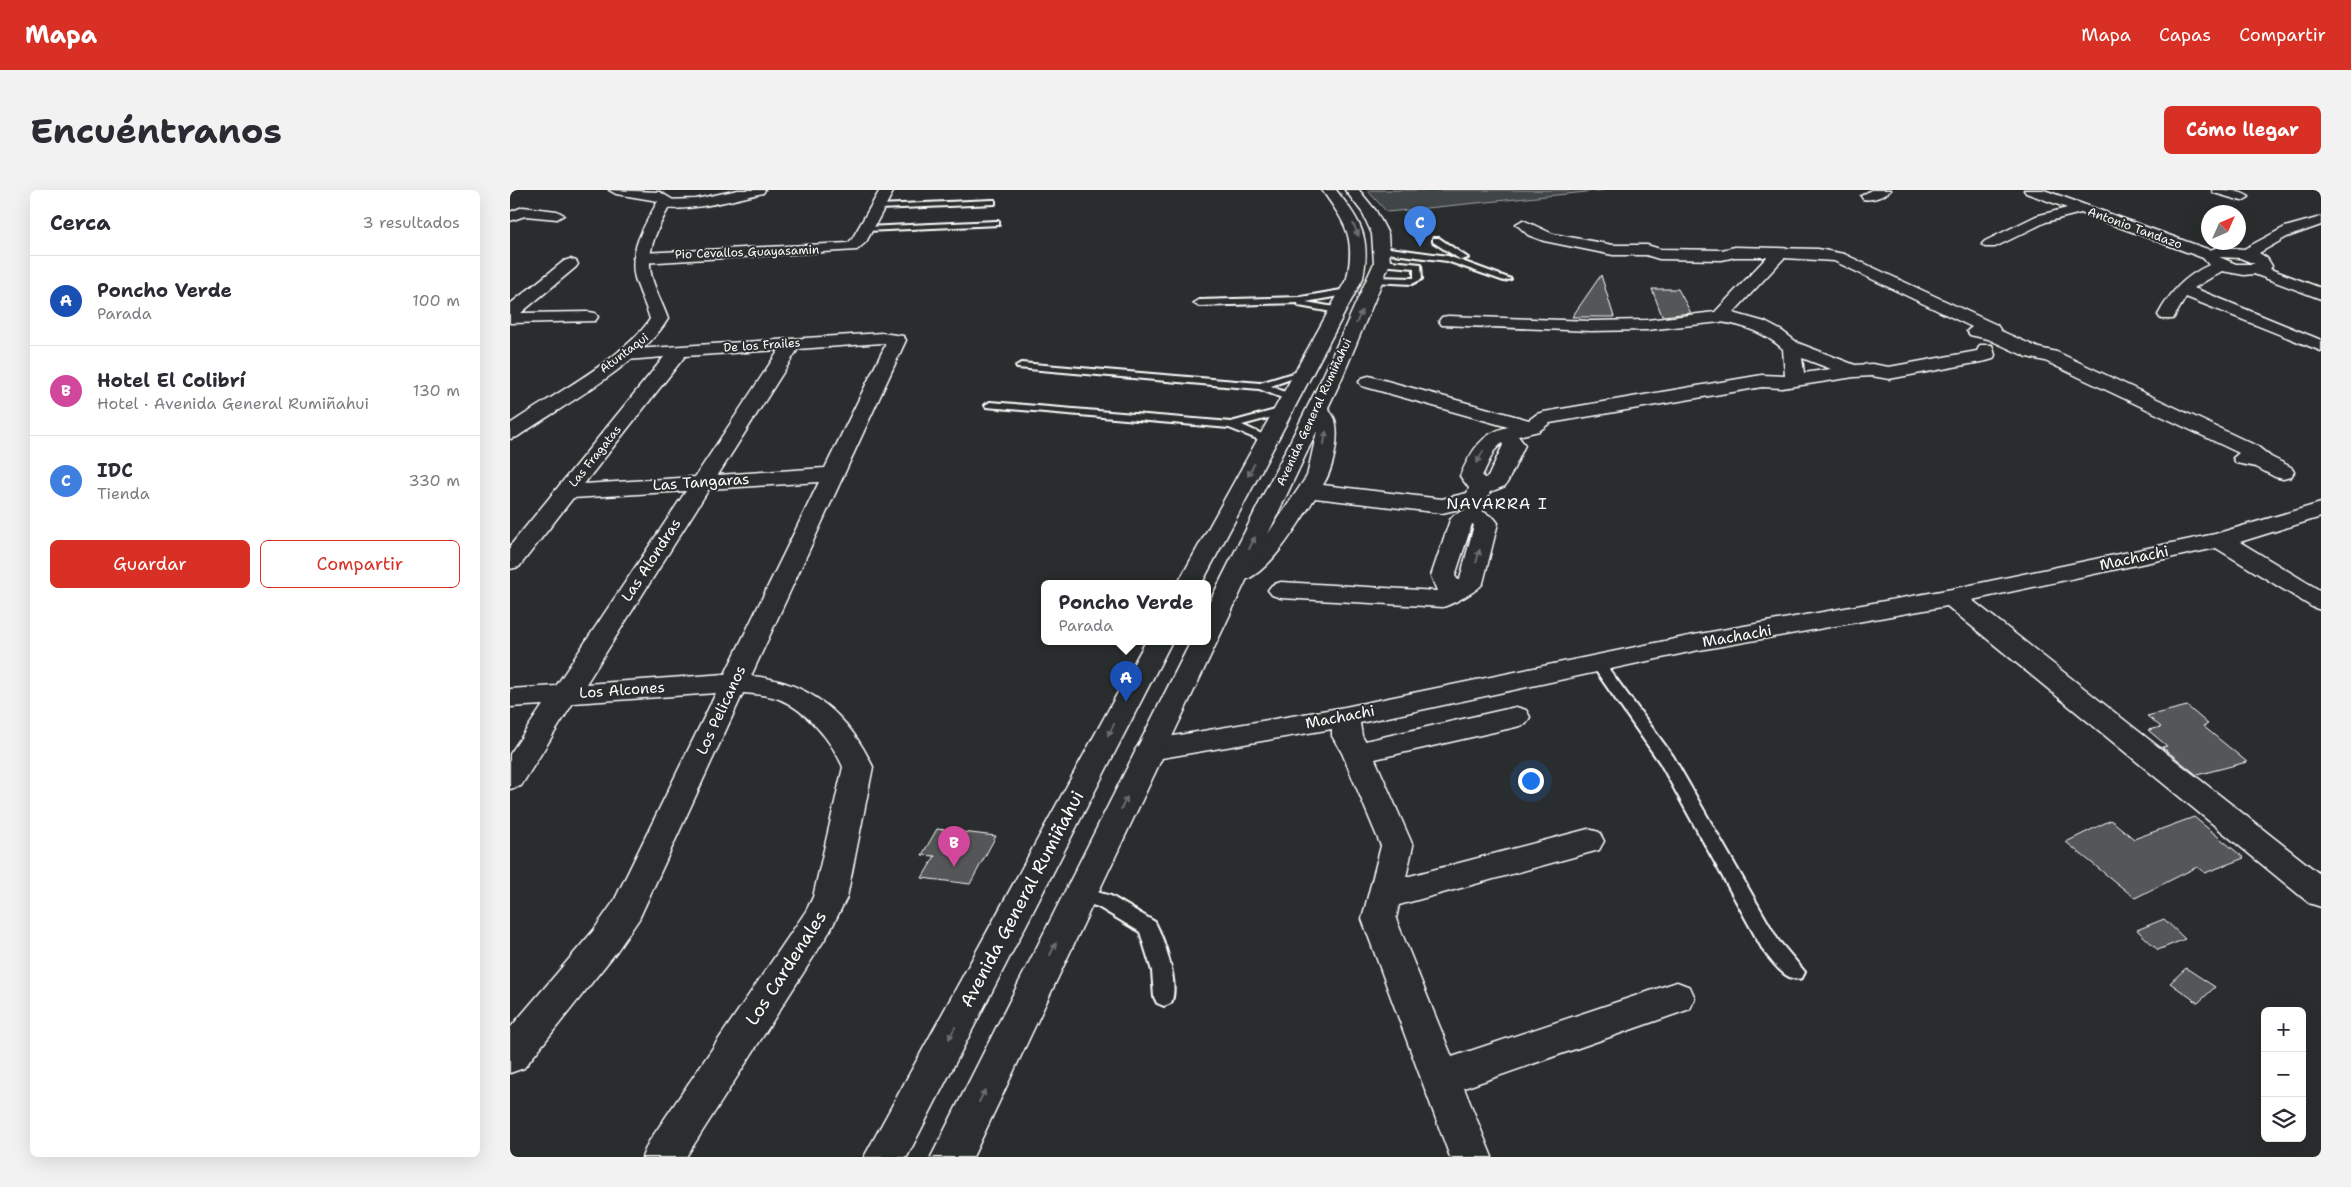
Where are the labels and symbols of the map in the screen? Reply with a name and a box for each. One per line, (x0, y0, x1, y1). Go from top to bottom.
street label: Antonio Tandazo (2085, 203, 2185, 253)
north arrow (2201, 205, 2246, 250)
pin: C (1404, 206, 1436, 247)
one-way arrow (1352, 223, 1360, 237)
street label: Pio Cevallos Guayasamin (675, 241, 819, 263)
one-way arrow (1356, 310, 1364, 324)
street label: Atuntaqui (596, 329, 652, 377)
street label: De los Frailes (723, 334, 801, 356)
street label: Avenida General Rumiñahui (1273, 335, 1355, 489)
street label: Las Fragatas (565, 422, 625, 490)
one-way arrow (1322, 430, 1330, 446)
one-way arrow (1476, 450, 1484, 464)
one-way arrow (1247, 463, 1255, 477)
street label: Las Tangaras (652, 469, 750, 495)
district label: NAVARRA I (1446, 493, 1548, 514)
street label: Las Alondras (617, 515, 685, 605)
one-way arrow (1248, 536, 1256, 550)
street label: Machachi (2098, 541, 2170, 575)
one-way arrow (1474, 549, 1482, 564)
street label: Machachi (1701, 620, 1773, 652)
pin: A (1110, 661, 1142, 702)
street label: Los Pelicanos (692, 662, 750, 758)
street label: Los Alcones (579, 677, 665, 703)
street label: Machachi (1304, 700, 1376, 734)
one-way arrow (1107, 723, 1115, 737)
your location (1518, 768, 1544, 794)
street label: Avenida General Rumiñahui (955, 787, 1089, 1011)
one-way arrow (1120, 796, 1128, 811)
pin: B (938, 826, 970, 867)
street label: Los Cardenales (740, 906, 832, 1030)
one-way arrow (1049, 942, 1057, 957)
one-way arrow (947, 1026, 956, 1040)
one-way arrow (977, 1088, 986, 1103)

